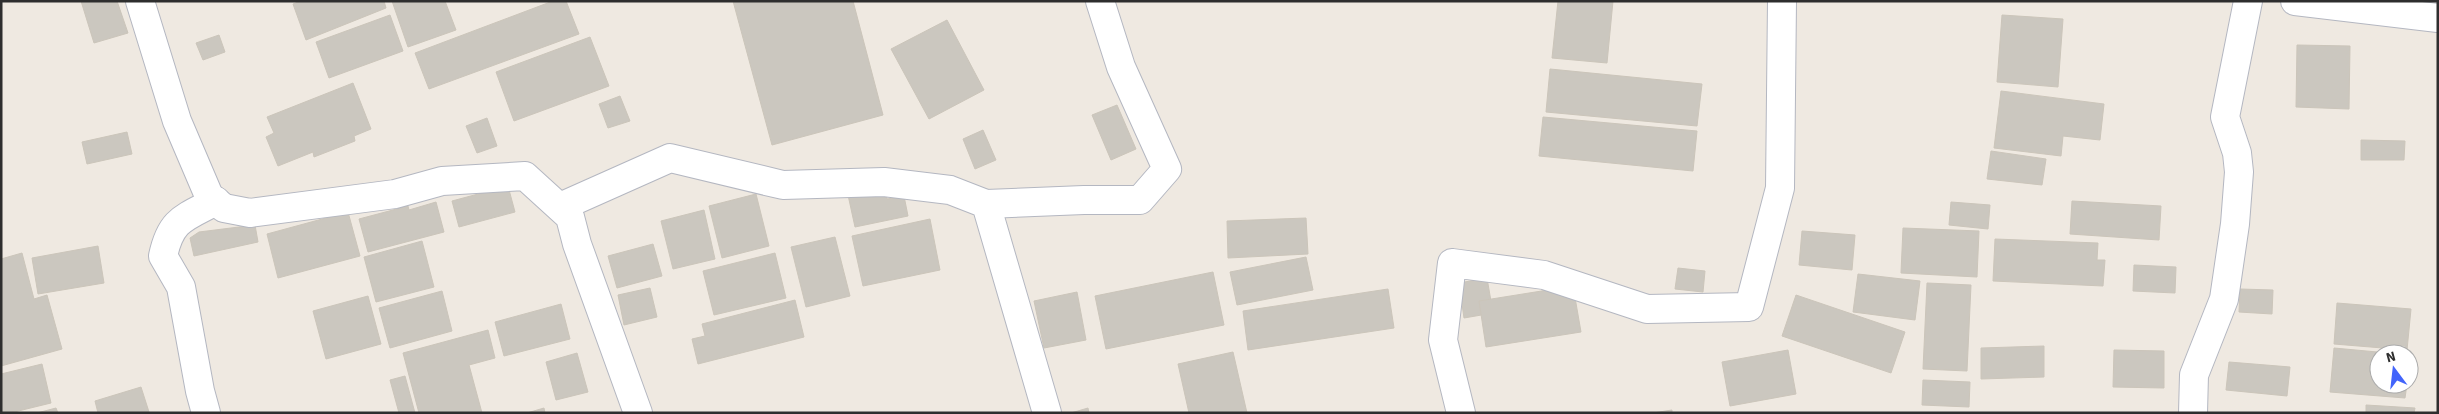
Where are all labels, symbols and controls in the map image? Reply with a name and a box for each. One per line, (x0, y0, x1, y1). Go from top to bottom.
north arrow (2369, 344, 2419, 394)
text: N (2384, 347, 2398, 368)

